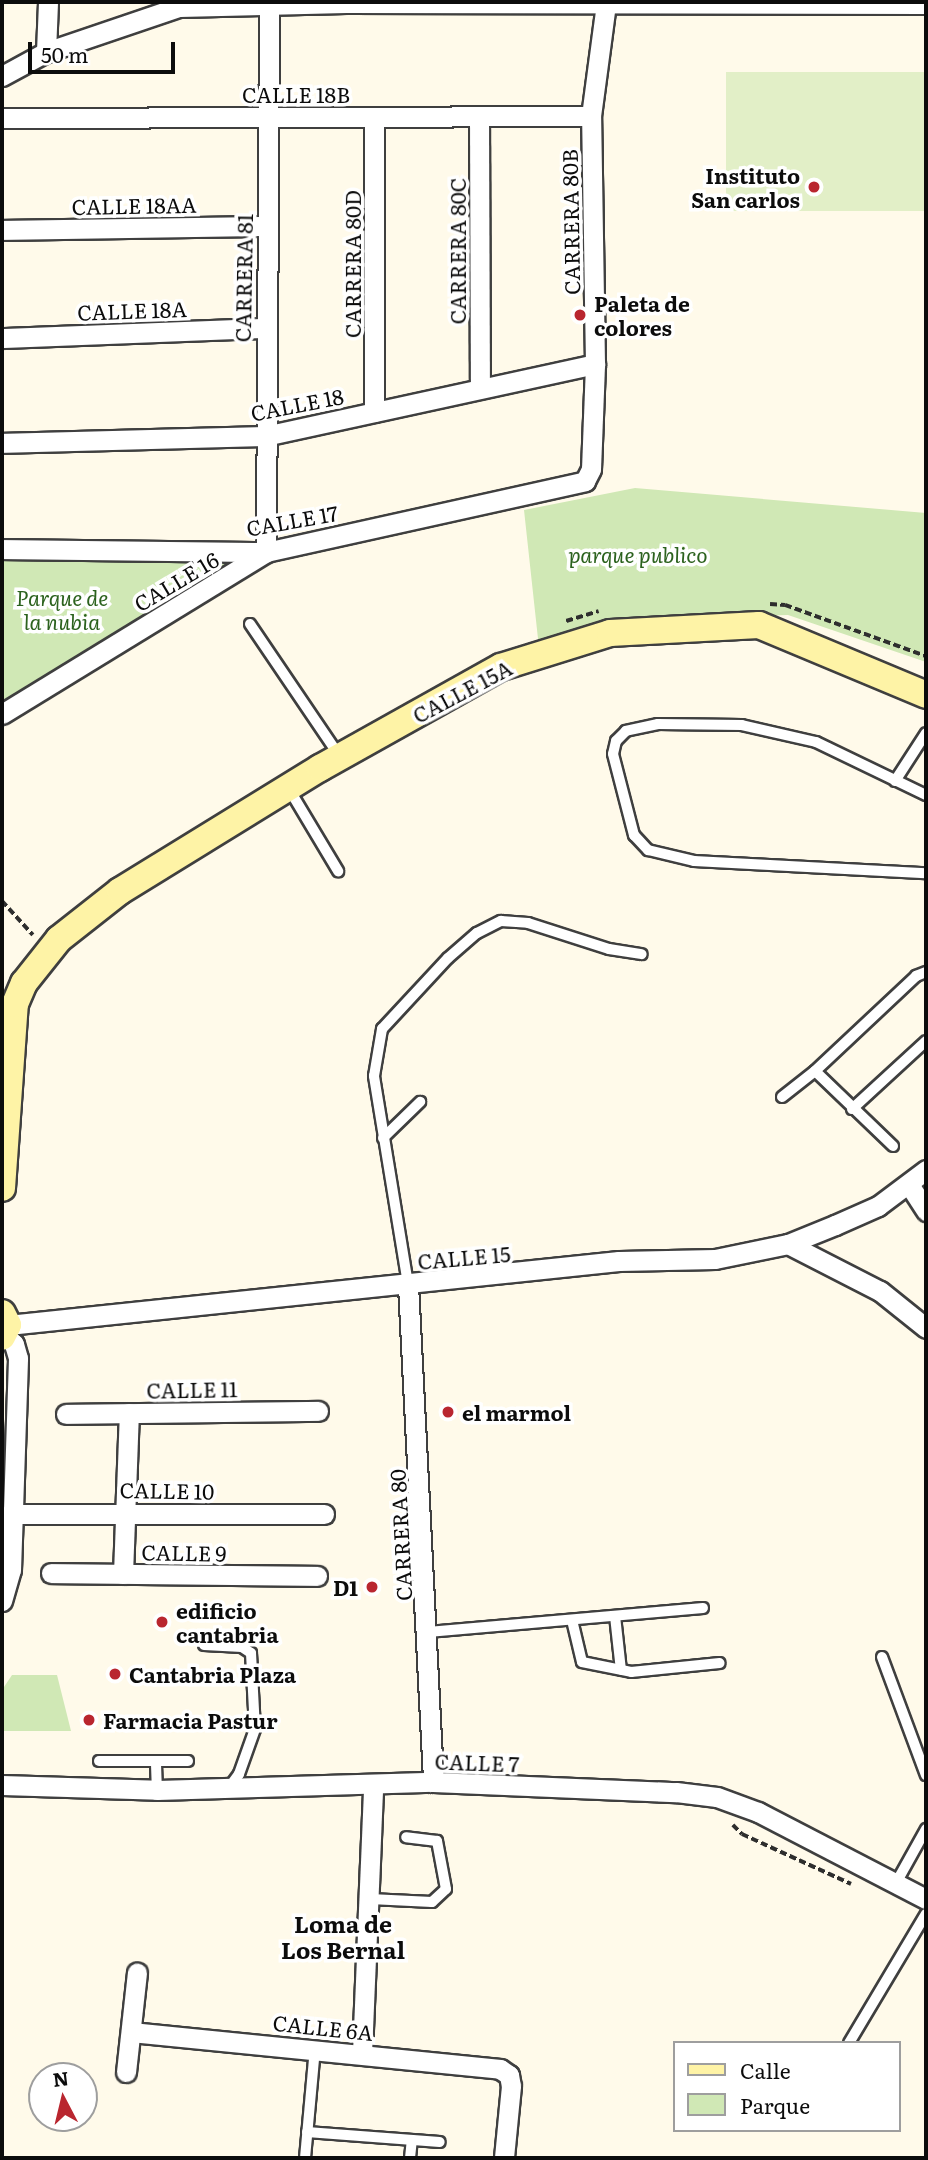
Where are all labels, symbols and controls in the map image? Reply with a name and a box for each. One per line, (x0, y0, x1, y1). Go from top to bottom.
scale bar (32, 28, 178, 72)
text: 50 m (41, 38, 88, 69)
street label: CALLE 18B (242, 81, 350, 107)
street label: CARRERA 80B (556, 149, 584, 295)
place label: Instituto San carlos (691, 162, 800, 212)
street label: CARRERA 80C (444, 178, 470, 324)
marker: Instituto San carlos (806, 179, 822, 195)
street label: CARRERA 80D (339, 190, 365, 338)
street label: CALLE 18AA (71, 191, 197, 219)
street label: CARRERA 81 (229, 214, 257, 342)
place label: Paleta de colores (594, 290, 690, 340)
street label: CALLE 18A (77, 295, 187, 325)
marker: Paleta de colores (572, 307, 588, 323)
street label: CALLE 18 (248, 383, 346, 425)
street label: CALLE 17 (244, 500, 340, 540)
park label: parque publico (568, 541, 708, 567)
street label: CALLE 16 (129, 546, 223, 616)
park label: Parque de la nubia (16, 584, 108, 634)
street label: CALLE 15A (408, 654, 516, 728)
street label: CALLE 15 (416, 1240, 512, 1274)
street label: CALLE 11 (146, 1376, 238, 1402)
place label: el marmol (462, 1399, 571, 1425)
marker: el marmol (440, 1404, 456, 1420)
street label: CARRERA 80 (384, 1468, 416, 1602)
street label: CALLE 10 (119, 1477, 215, 1503)
street label: CALLE 9 (141, 1539, 227, 1565)
place label: D1 (333, 1574, 358, 1600)
marker: D1 (364, 1579, 380, 1595)
place label: edificio cantabria (176, 1597, 279, 1647)
marker: edificio cantabria (154, 1614, 170, 1630)
place label: Cantabria Plaza (129, 1661, 296, 1687)
marker: Cantabria Plaza (107, 1666, 123, 1682)
place label: Farmacia Pastur (103, 1707, 278, 1733)
marker: Farmacia Pastur (81, 1712, 97, 1728)
street label: CALLE 7 (434, 1748, 520, 1776)
district label: Loma de Los Bernal (281, 1909, 405, 1963)
street label: CALLE 6A (272, 2009, 374, 2045)
legend (673, 2041, 900, 2132)
text: Calle (740, 2054, 791, 2085)
north arrow (28, 2062, 98, 2132)
text: N (51, 2063, 70, 2093)
text: Parque (740, 2089, 810, 2120)

